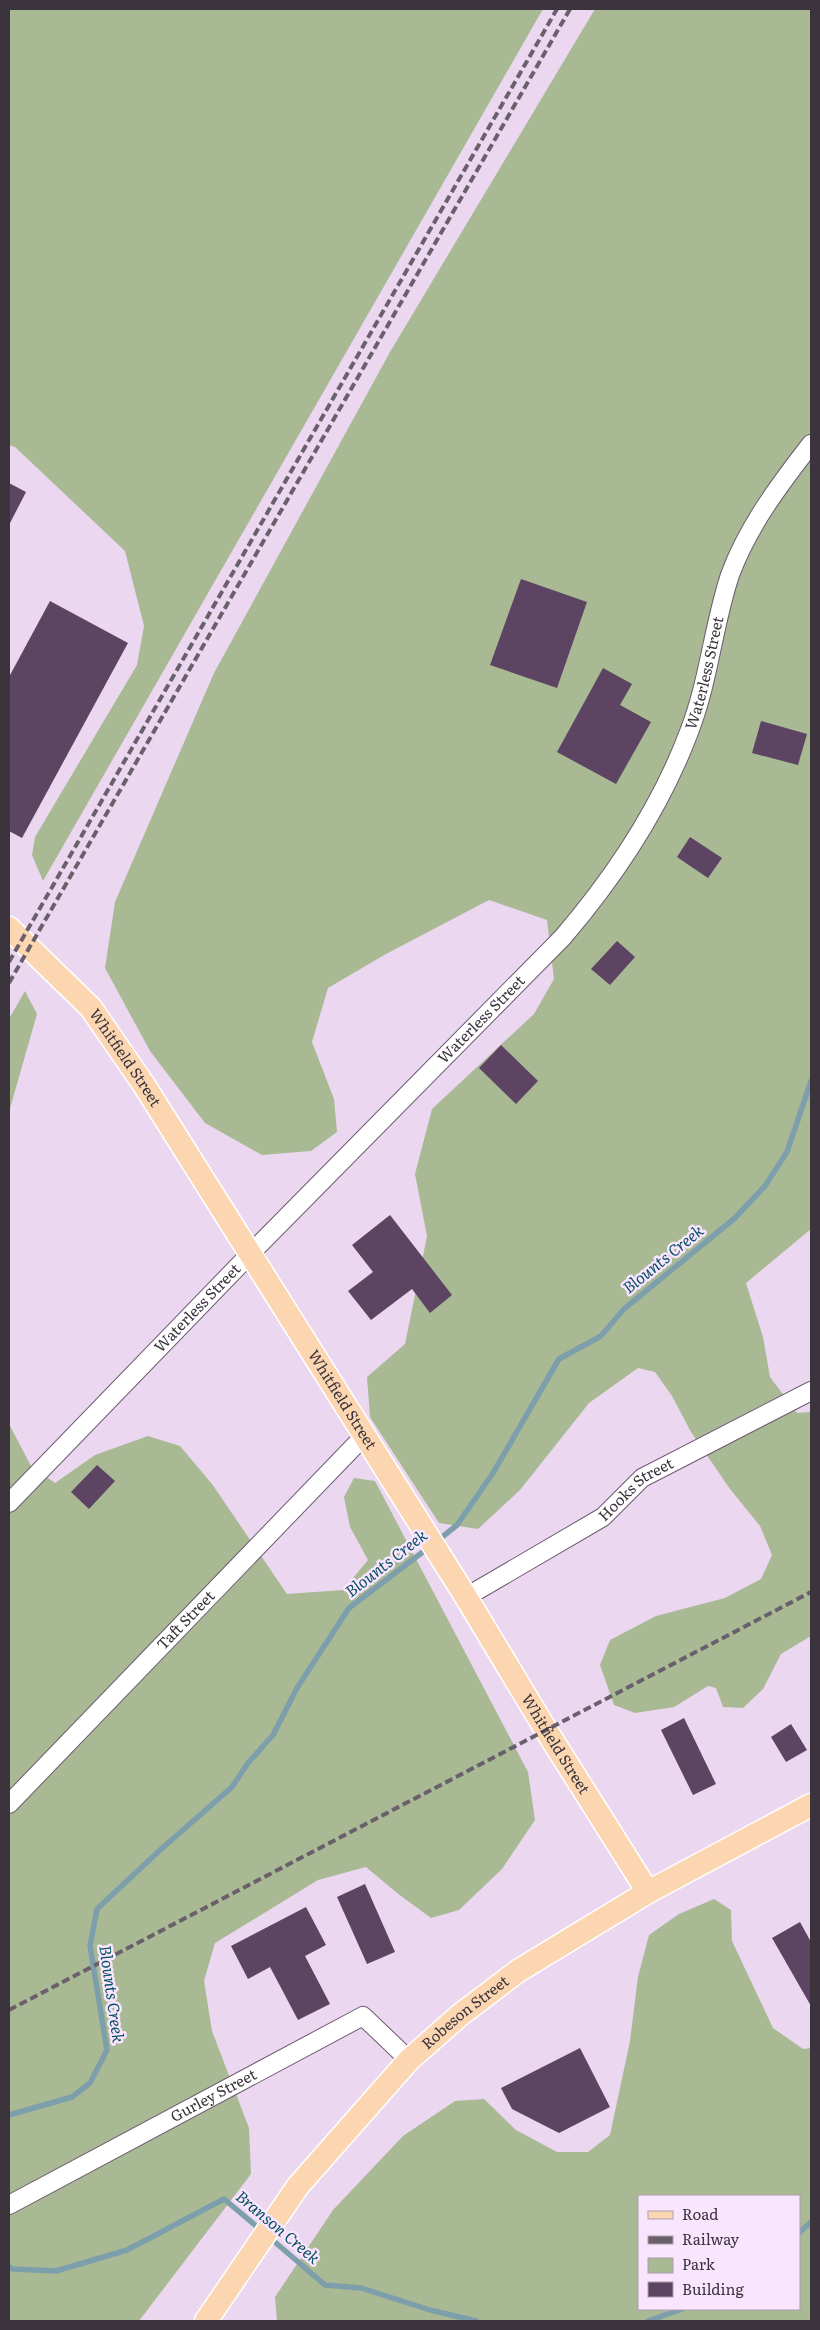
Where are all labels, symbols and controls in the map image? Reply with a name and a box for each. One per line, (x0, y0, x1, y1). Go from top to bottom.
street label: Waterless Street (678, 614, 728, 732)
street label: Waterless Street (431, 969, 529, 1068)
street label: Whitfield Street (85, 1003, 168, 1111)
water label: Blounts Creek (617, 1218, 708, 1298)
street label: Waterless Street (148, 1257, 245, 1357)
street label: Whitfield Street (303, 1345, 383, 1454)
street label: Hooks Street (592, 1451, 677, 1526)
water label: Blounts Creek (339, 1522, 432, 1602)
street label: Taft Street (151, 1584, 219, 1654)
street label: Whitfield Street (517, 1689, 596, 1798)
water label: Blounts Creek (94, 1944, 132, 2044)
street label: Robeson Street (416, 1969, 513, 2054)
street label: Gurley Street (166, 2062, 260, 2127)
water label: Branson Creek (231, 2184, 326, 2269)
legend (638, 2195, 800, 2310)
text: Road (682, 2202, 718, 2225)
text: Railway (682, 2227, 740, 2250)
text: Park (682, 2252, 716, 2275)
text: Building (682, 2277, 744, 2300)

